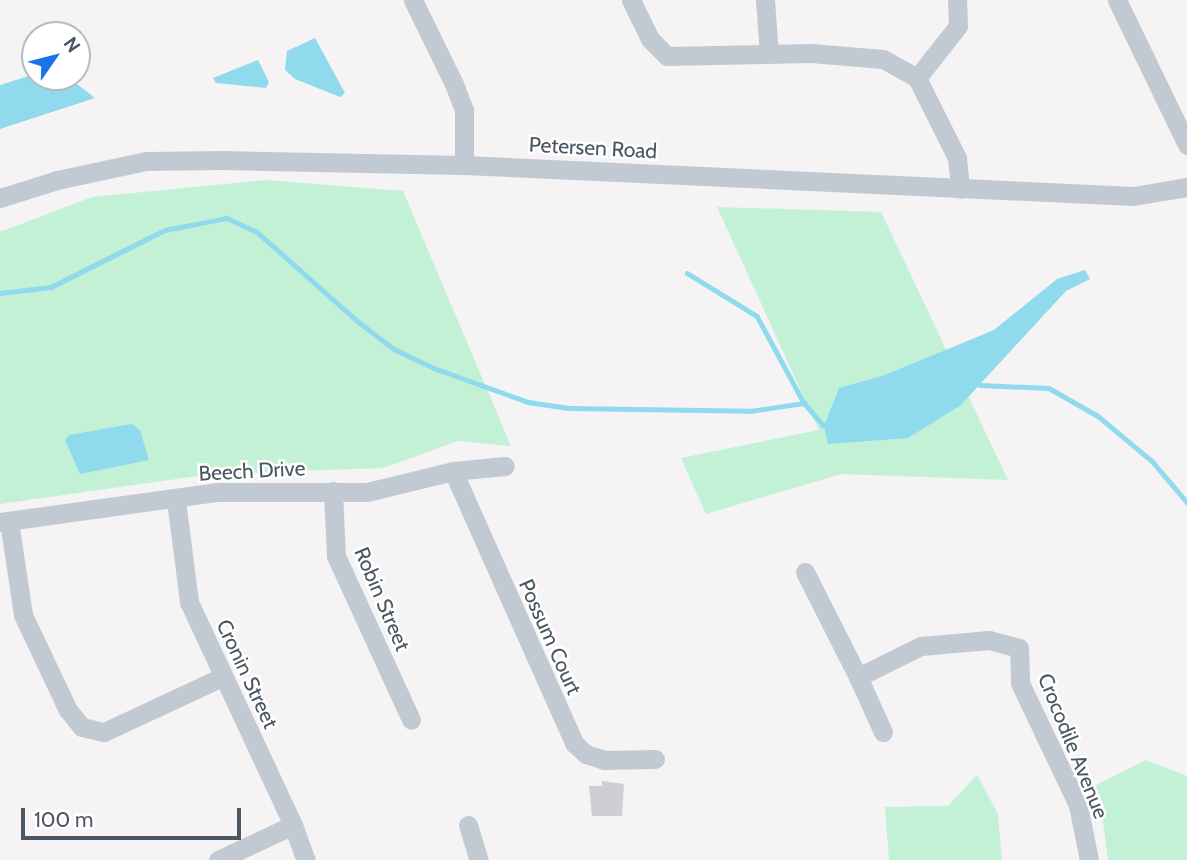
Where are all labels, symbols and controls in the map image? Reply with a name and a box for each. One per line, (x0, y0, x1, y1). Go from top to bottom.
north arrow (21, 21, 91, 91)
text: N (59, 33, 85, 57)
street label: Petersen Road (528, 132, 658, 164)
street label: Beech Drive (198, 456, 306, 486)
street label: Robin Street (349, 543, 415, 655)
street label: Possum Court (513, 575, 587, 699)
street label: Cronin Street (211, 616, 283, 732)
street label: Crocodile Avenue (1032, 670, 1114, 822)
scale bar (24, 794, 245, 838)
text: 100 m (34, 807, 93, 832)

